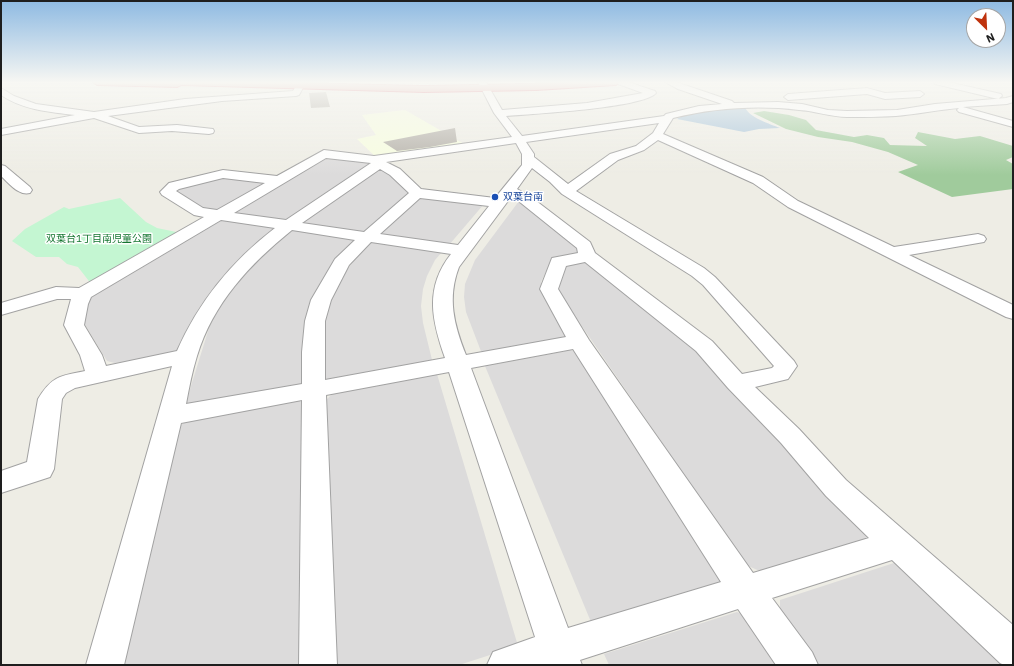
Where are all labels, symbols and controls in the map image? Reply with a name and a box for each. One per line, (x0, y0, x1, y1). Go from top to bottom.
north arrow (966, 8, 1006, 48)
text: N (984, 30, 997, 46)
place label: 双葉台南 (503, 191, 543, 203)
marker: 双葉台南 (490, 192, 500, 202)
park label: 双葉台1丁目南児童公園 (46, 233, 152, 245)

